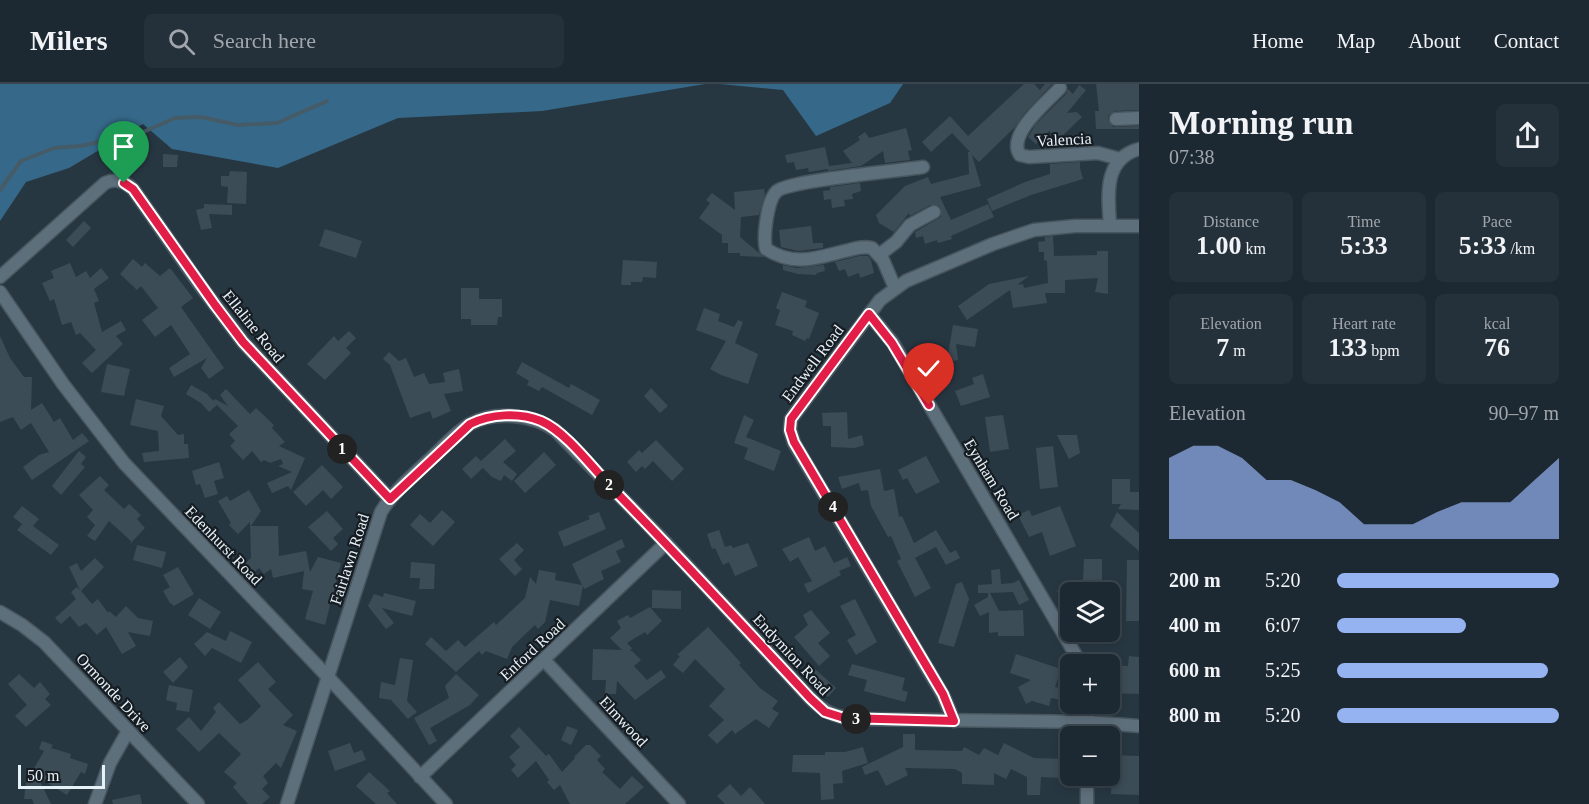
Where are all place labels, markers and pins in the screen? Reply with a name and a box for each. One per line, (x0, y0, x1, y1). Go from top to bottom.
pin (98, 121, 149, 183)
pin (903, 343, 954, 405)
pin: 1 (327, 434, 357, 464)
pin: 2 (594, 470, 624, 500)
pin: 4 (818, 492, 848, 522)
pin: 3 (841, 704, 871, 734)

